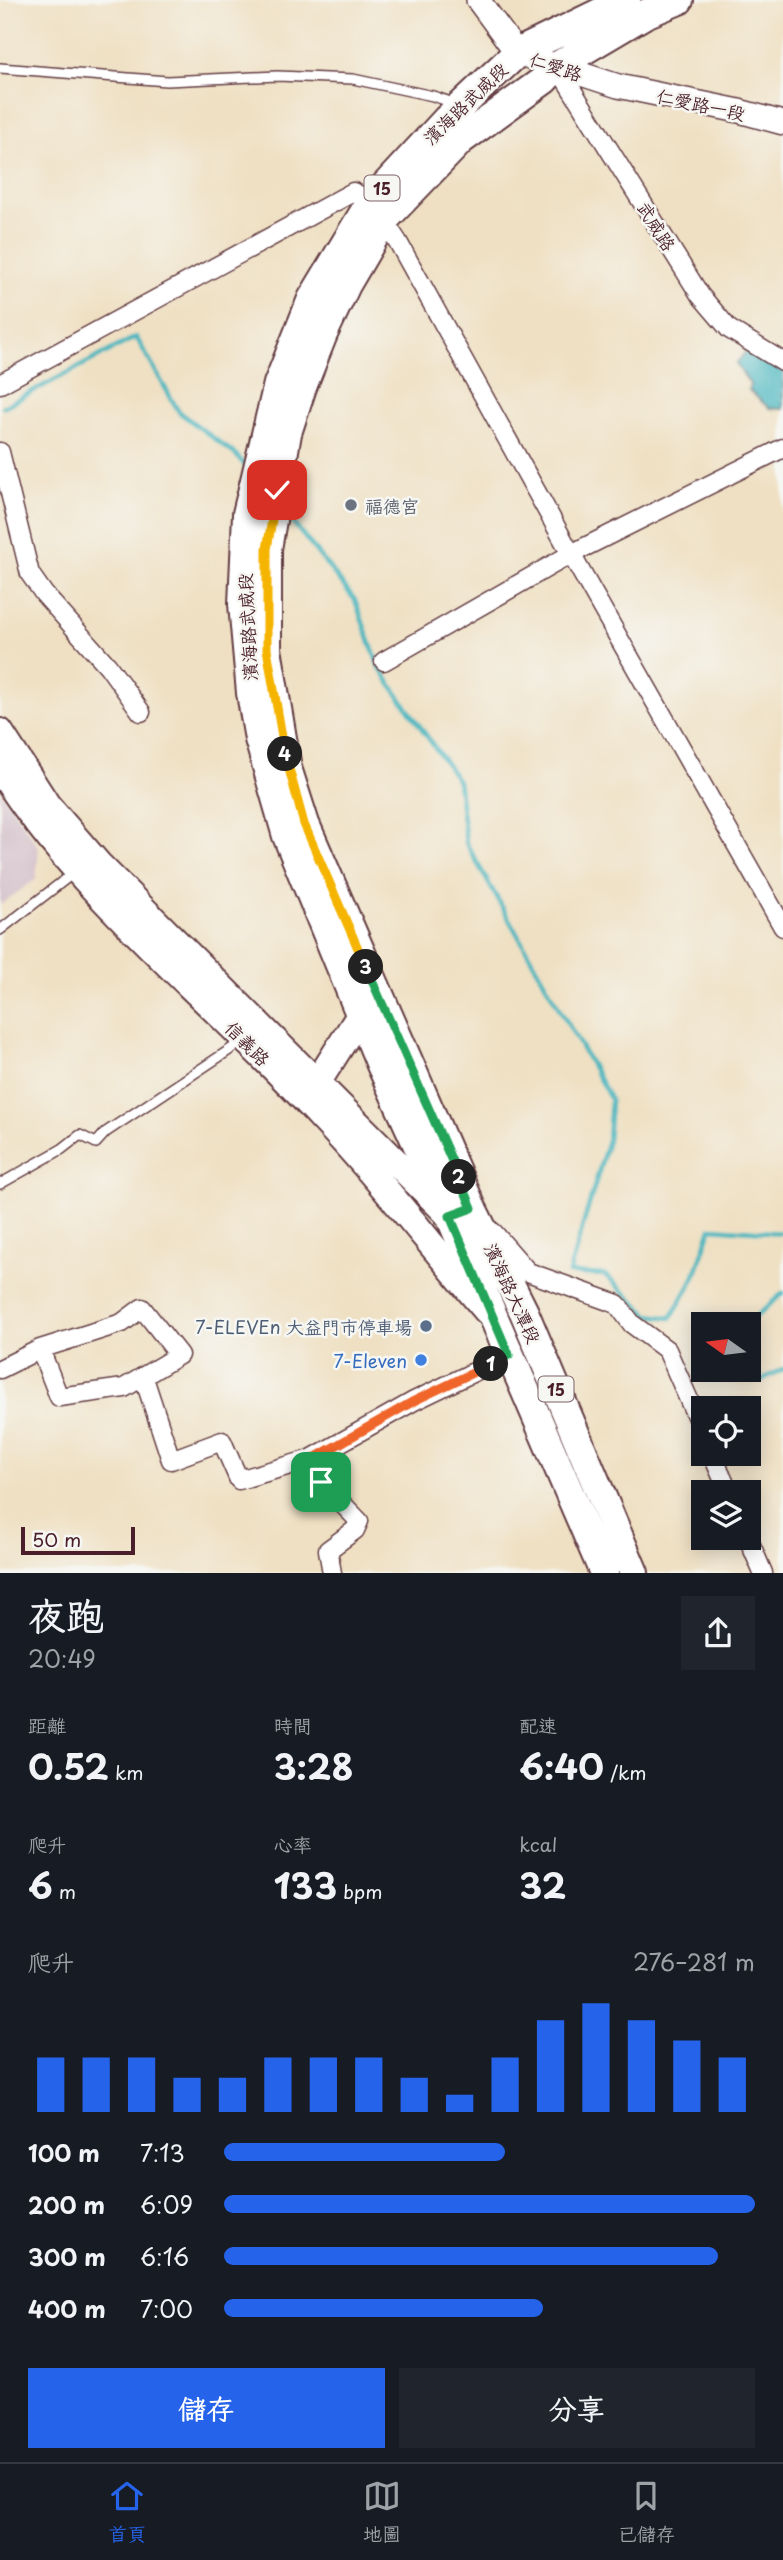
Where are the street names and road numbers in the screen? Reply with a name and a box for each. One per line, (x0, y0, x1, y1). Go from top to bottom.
street label: 仁愛路 (526, 45, 586, 87)
street label: 濱海路武威段 (417, 56, 513, 150)
street label: 仁愛路一段 (654, 81, 748, 127)
road number: 15 (364, 176, 400, 200)
street label: 武威路 (631, 196, 683, 256)
street label: 濱海路武威段 (231, 572, 263, 682)
street label: 信義路 (219, 1014, 277, 1072)
street label: 濱海路大潭段 (478, 1238, 548, 1348)
road number: 15 (538, 1376, 574, 1401)

